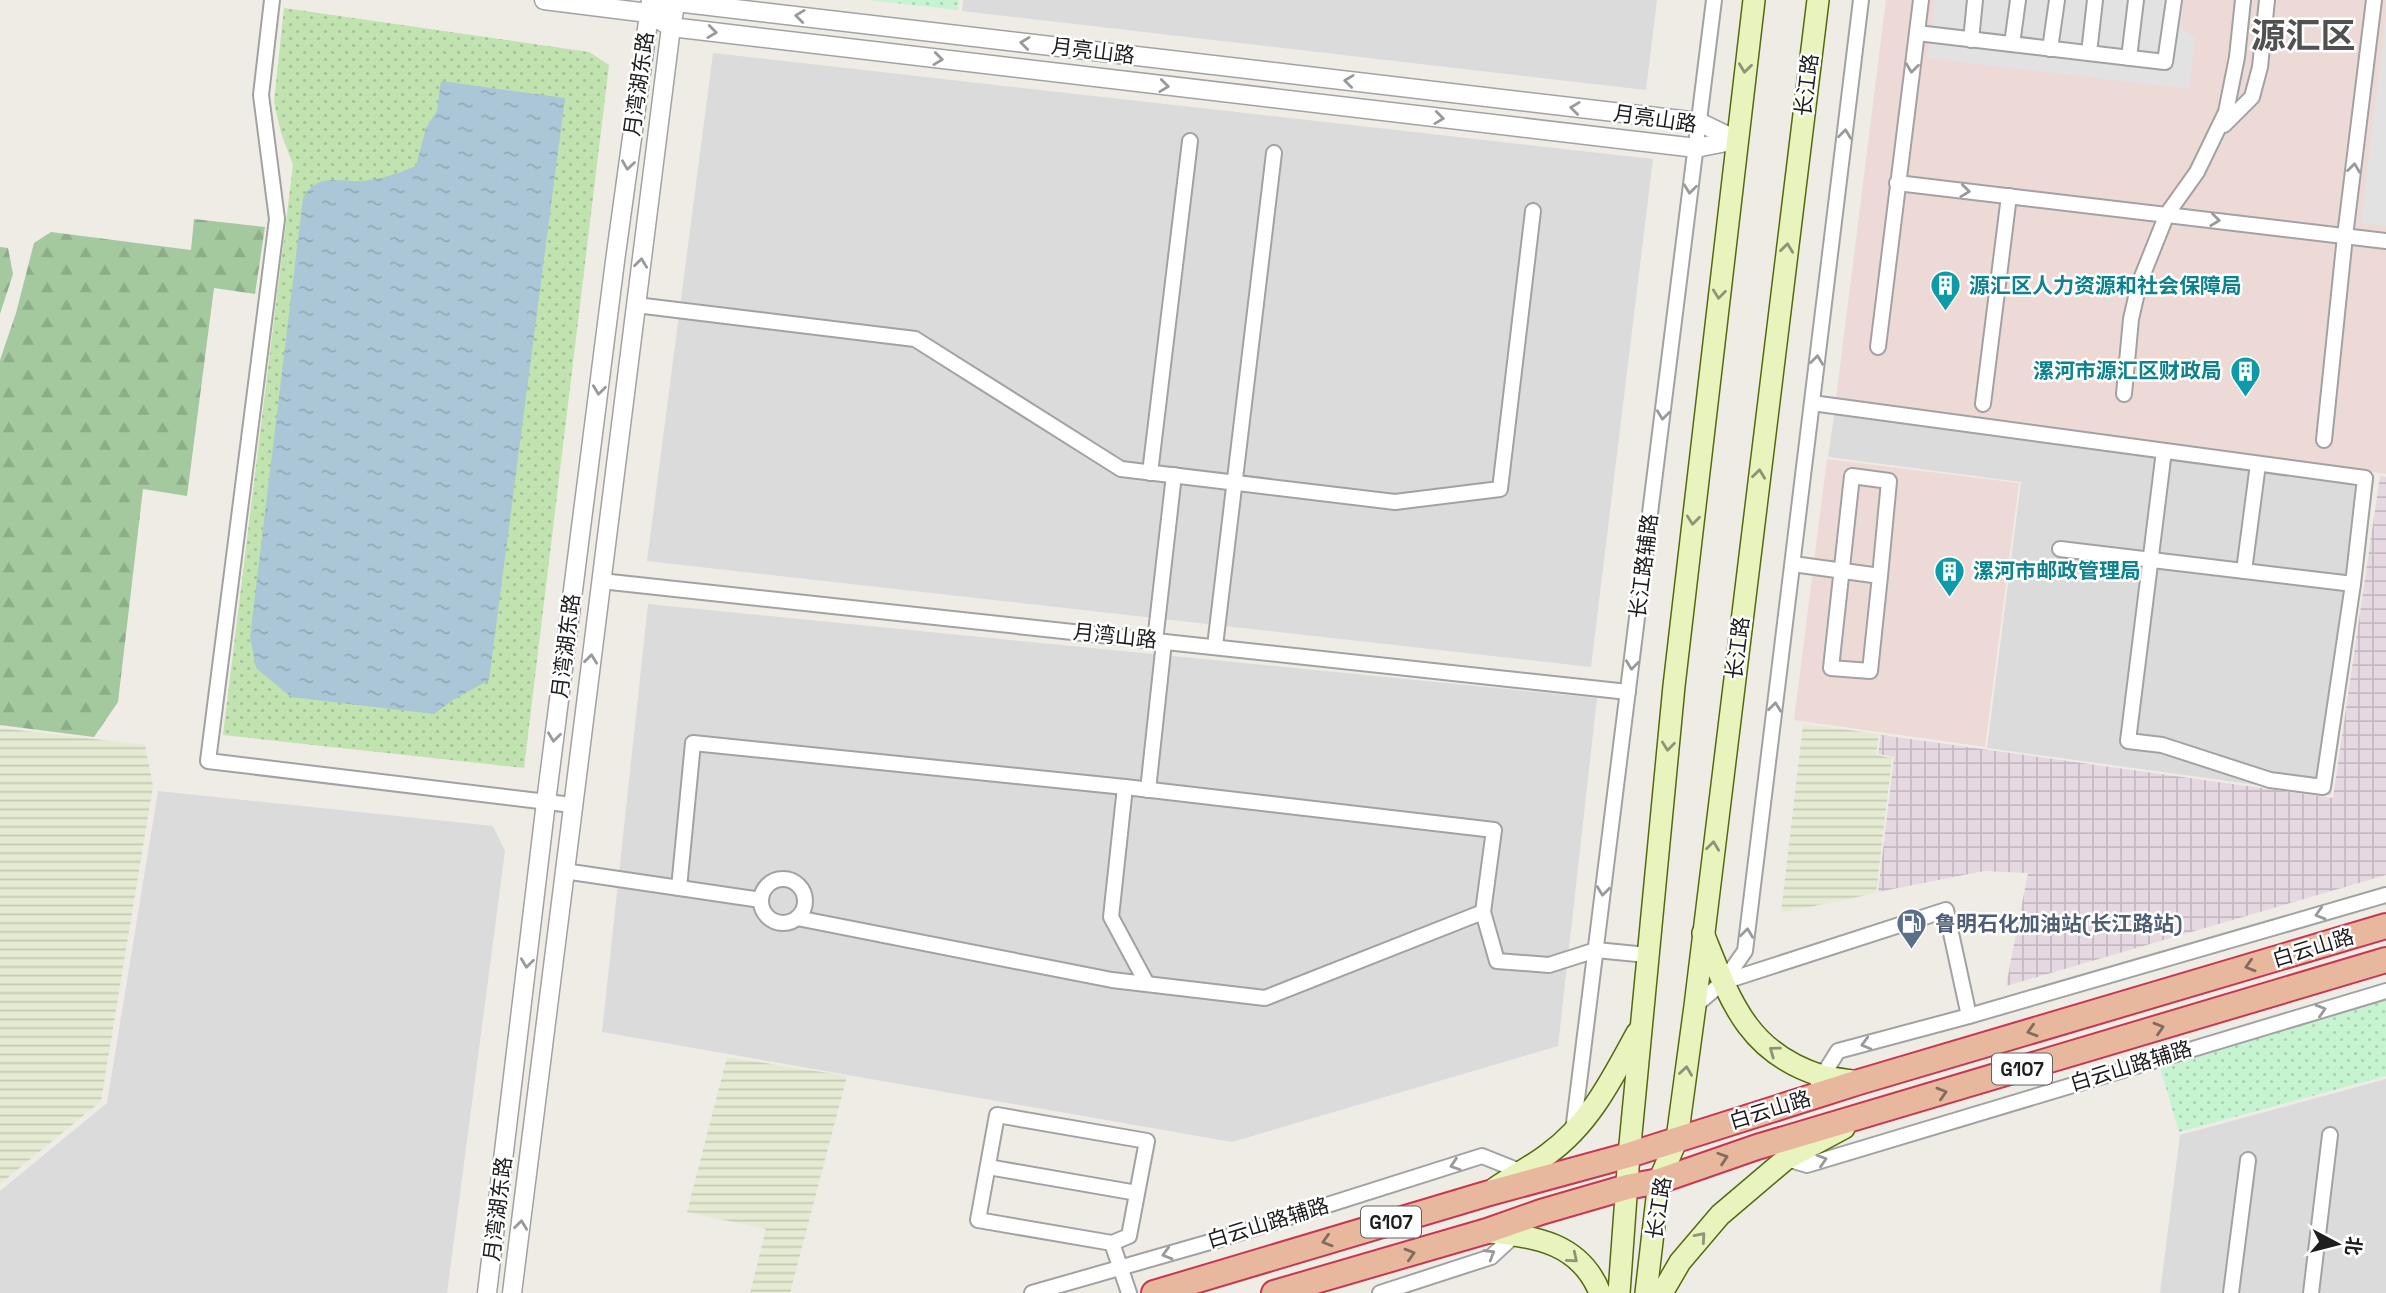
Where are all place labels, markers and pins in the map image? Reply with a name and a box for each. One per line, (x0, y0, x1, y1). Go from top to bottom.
building icon: 源汇区人力资源和社会保障局 (1929, 269, 1963, 313)
place label: 源汇区人力资源和社会保障局 (1969, 272, 2242, 299)
building icon: 漯河市源汇区财政局 (2228, 354, 2262, 398)
place label: 漯河市源汇区财政局 (2033, 357, 2222, 384)
building icon: 漯河市邮政管理局 (1933, 554, 1967, 598)
place label: 漯河市邮政管理局 (1973, 557, 2141, 584)
fuel station icon: 鲁明石化加油站(长江路站) (1895, 907, 1929, 951)
place label: 鲁明石化加油站(长江路站) (1935, 910, 2183, 937)

